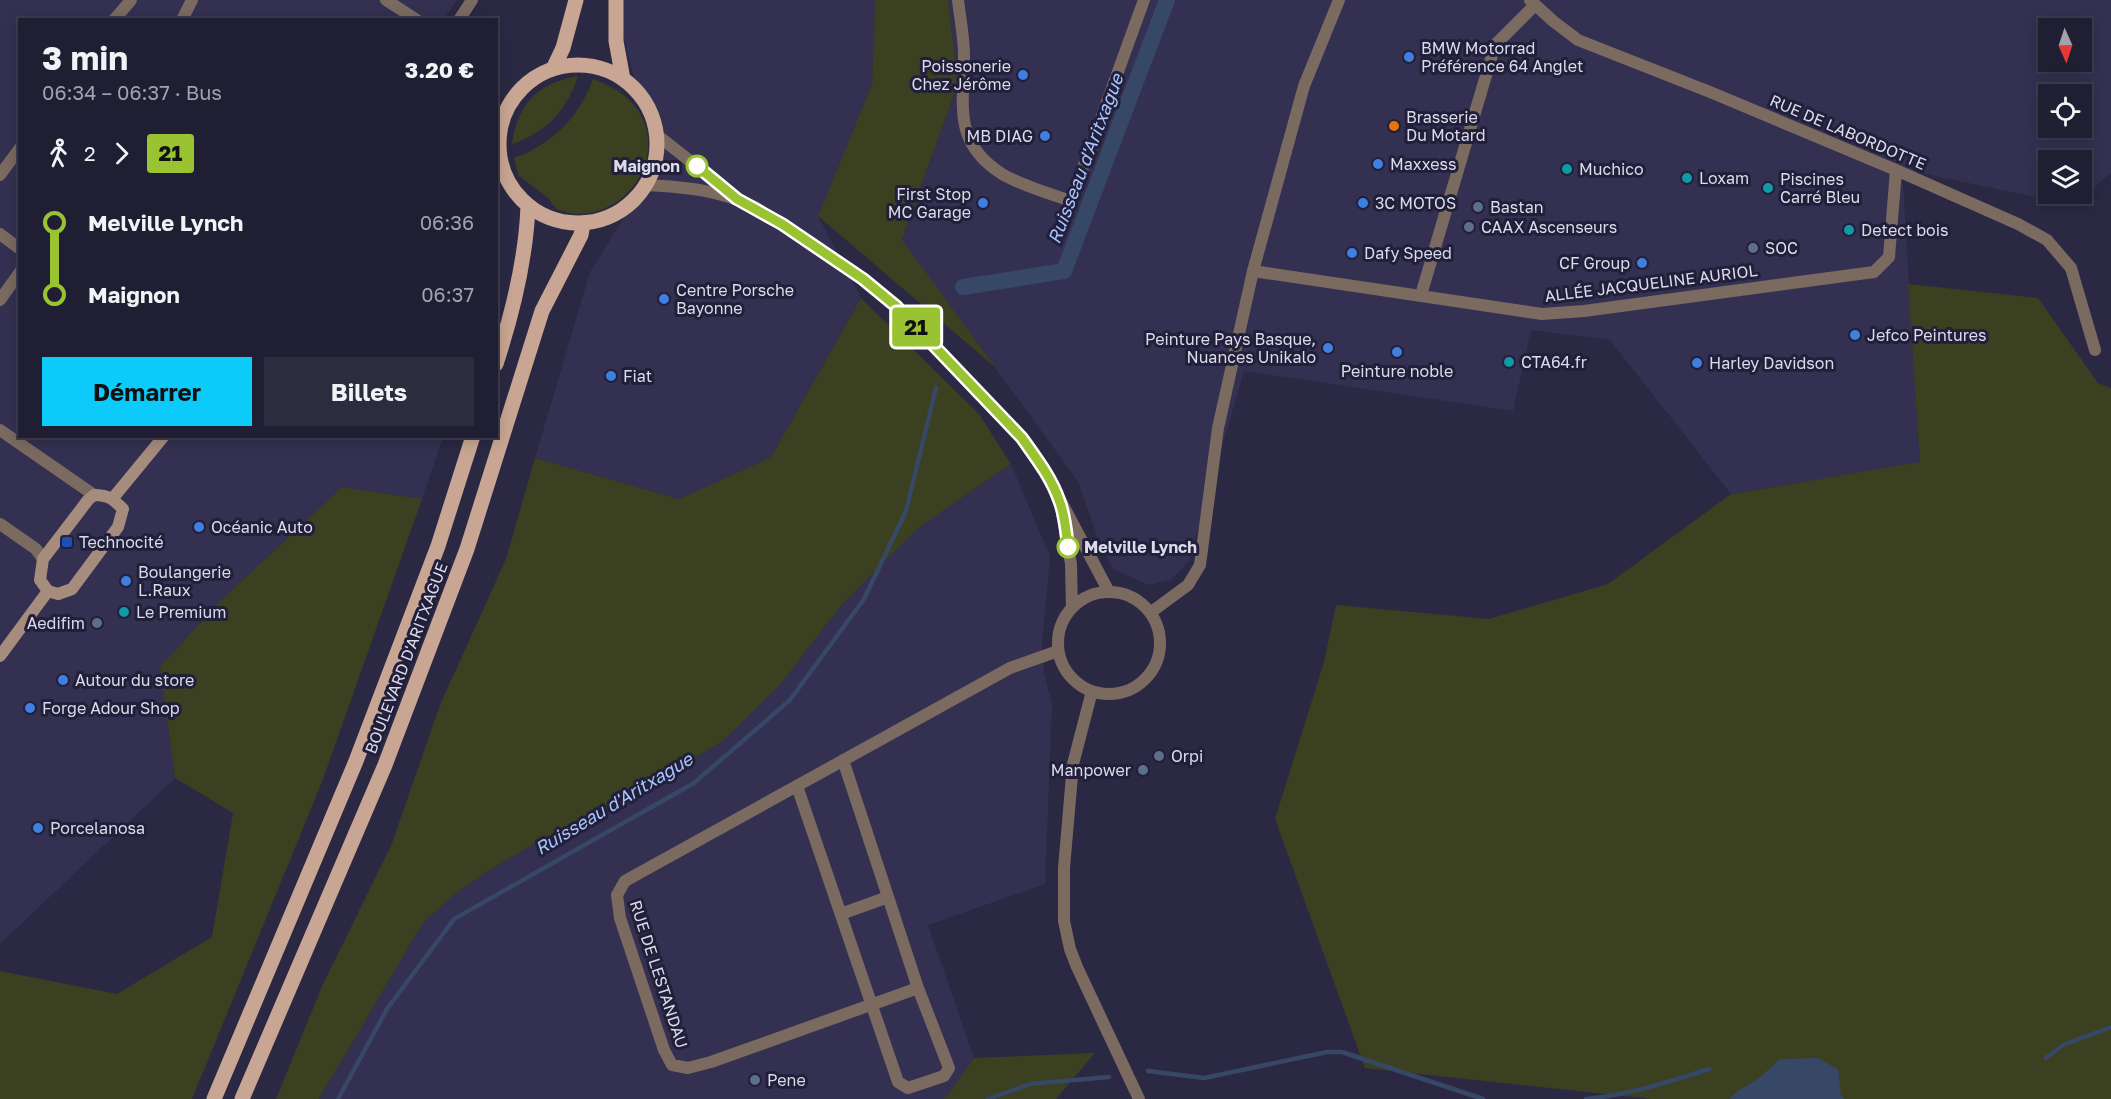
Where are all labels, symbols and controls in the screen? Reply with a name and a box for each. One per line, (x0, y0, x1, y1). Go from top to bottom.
north arrow (2038, 18, 2092, 72)
map controls (2038, 18, 2092, 204)
text: 3 min (42, 38, 128, 77)
place label: BMW Motorrad Préférence 64 Anglet (1421, 38, 1583, 76)
marker: BMW Motorrad Préférence 64 Anglet (1402, 50, 1416, 64)
text: 3.20 € (405, 56, 474, 83)
place label: Poissonerie Chez Jérôme (912, 56, 1011, 94)
marker: Poissonerie Chez Jérôme (1016, 68, 1030, 82)
water label: Ruisseau d'Aritxague (1043, 69, 1128, 247)
text: 06:34 – 06:37 · Bus (42, 80, 222, 104)
button: locate (2038, 84, 2092, 138)
street label: RUE DE LABORDOTTE (1767, 90, 1929, 174)
place label: Brasserie Du Motard (1406, 107, 1486, 145)
marker: Brasserie Du Motard (1387, 119, 1401, 133)
place label: MB DIAG (967, 126, 1033, 146)
marker: MB DIAG (1038, 129, 1052, 143)
icon: walk (42, 137, 75, 170)
icon: forward (105, 137, 138, 170)
text: 21 (159, 140, 182, 166)
text: 2 (84, 141, 96, 165)
button: layers (2038, 150, 2092, 204)
place label: Maxxess (1390, 154, 1456, 174)
marker: Maignon (686, 155, 708, 177)
place label: Maignon (613, 156, 680, 176)
marker: Maxxess (1371, 157, 1385, 171)
place label: Muchico (1579, 159, 1644, 179)
marker: Muchico (1560, 162, 1574, 176)
place label: Loxam (1699, 168, 1749, 188)
place label: Piscines Carré Bleu (1780, 169, 1860, 207)
marker: Loxam (1680, 171, 1694, 185)
marker: Piscines Carré Bleu (1761, 181, 1775, 195)
place label: First Stop MC Garage (888, 184, 971, 222)
place label: 3C MOTOS (1375, 193, 1456, 213)
marker: First Stop MC Garage (976, 196, 990, 210)
marker: 3C MOTOS (1356, 196, 1370, 210)
place label: Bastan (1490, 197, 1544, 217)
marker: Bastan (1471, 200, 1485, 214)
text: Melville Lynch (88, 209, 243, 236)
text: 06:36 (420, 210, 474, 234)
place label: CAAX Ascenseurs (1481, 217, 1617, 237)
marker: CAAX Ascenseurs (1462, 220, 1476, 234)
place label: Detect bois (1861, 220, 1949, 240)
marker: Detect bois (1842, 223, 1856, 237)
place label: SOC (1765, 238, 1798, 258)
marker: SOC (1746, 241, 1760, 255)
place label: Dafy Speed (1364, 243, 1452, 263)
marker: Dafy Speed (1345, 246, 1359, 260)
place label: CF Group (1559, 253, 1630, 273)
marker: CF Group (1635, 256, 1649, 270)
street label: ALLÉE JACQUELINE AURIOL (1543, 260, 1759, 306)
place label: Centre Porsche Bayonne (676, 280, 794, 318)
text: Maignon (88, 281, 180, 308)
text: 06:37 (421, 282, 474, 306)
marker: Centre Porsche Bayonne (657, 292, 671, 306)
line badge: 21 (889, 308, 943, 346)
text: 21 (904, 314, 928, 340)
place label: Jefco Peintures (1867, 325, 1987, 345)
marker: Jefco Peintures (1848, 328, 1862, 342)
place label: Peinture Pays Basque, Nuances Unikalo (1145, 329, 1316, 367)
marker: Peinture Pays Basque, Nuances Unikalo (1321, 341, 1335, 355)
marker: Peinture noble (1390, 345, 1404, 359)
place label: CTA64.fr (1521, 352, 1587, 372)
place label: Harley Davidson (1709, 353, 1834, 373)
marker: CTA64.fr (1502, 355, 1516, 369)
marker: Harley Davidson (1690, 356, 1704, 370)
button: Démarrer (42, 357, 252, 426)
button: Billets (264, 357, 474, 426)
place label: Peinture noble (1341, 361, 1453, 381)
place label: Fiat (623, 366, 652, 386)
marker: Fiat (604, 369, 618, 383)
place label: Océanic Auto (211, 517, 313, 537)
marker: Océanic Auto (192, 520, 206, 534)
place label: Technocité (79, 532, 163, 552)
marker: Technocité (60, 535, 74, 549)
marker: Melville Lynch (1057, 536, 1079, 558)
place label: Melville Lynch (1084, 537, 1197, 557)
street label: BOULEVARD D'ARITXAGUE (360, 560, 452, 756)
place label: Boulangerie L.Raux (138, 562, 231, 600)
marker: Boulangerie L.Raux (119, 574, 133, 588)
place label: Le Premium (136, 602, 226, 622)
marker: Le Premium (117, 605, 131, 619)
place label: Aedifim (27, 613, 85, 633)
marker: Aedifim (90, 616, 104, 630)
place label: Autour du store (75, 670, 194, 690)
marker: Autour du store (56, 673, 70, 687)
place label: Forge Adour Shop (42, 698, 180, 718)
marker: Forge Adour Shop (23, 701, 37, 715)
place label: Orpi (1171, 746, 1203, 766)
water label: Ruisseau d'Aritxague (531, 747, 698, 859)
marker: Orpi (1152, 749, 1166, 763)
place label: Manpower (1051, 760, 1131, 780)
marker: Manpower (1136, 763, 1150, 777)
place label: Porcelanosa (50, 818, 145, 838)
marker: Porcelanosa (31, 821, 45, 835)
street label: RUE DE LESTANDAU (626, 897, 692, 1051)
place label: Pene (767, 1070, 806, 1090)
marker: Pene (748, 1073, 762, 1087)

